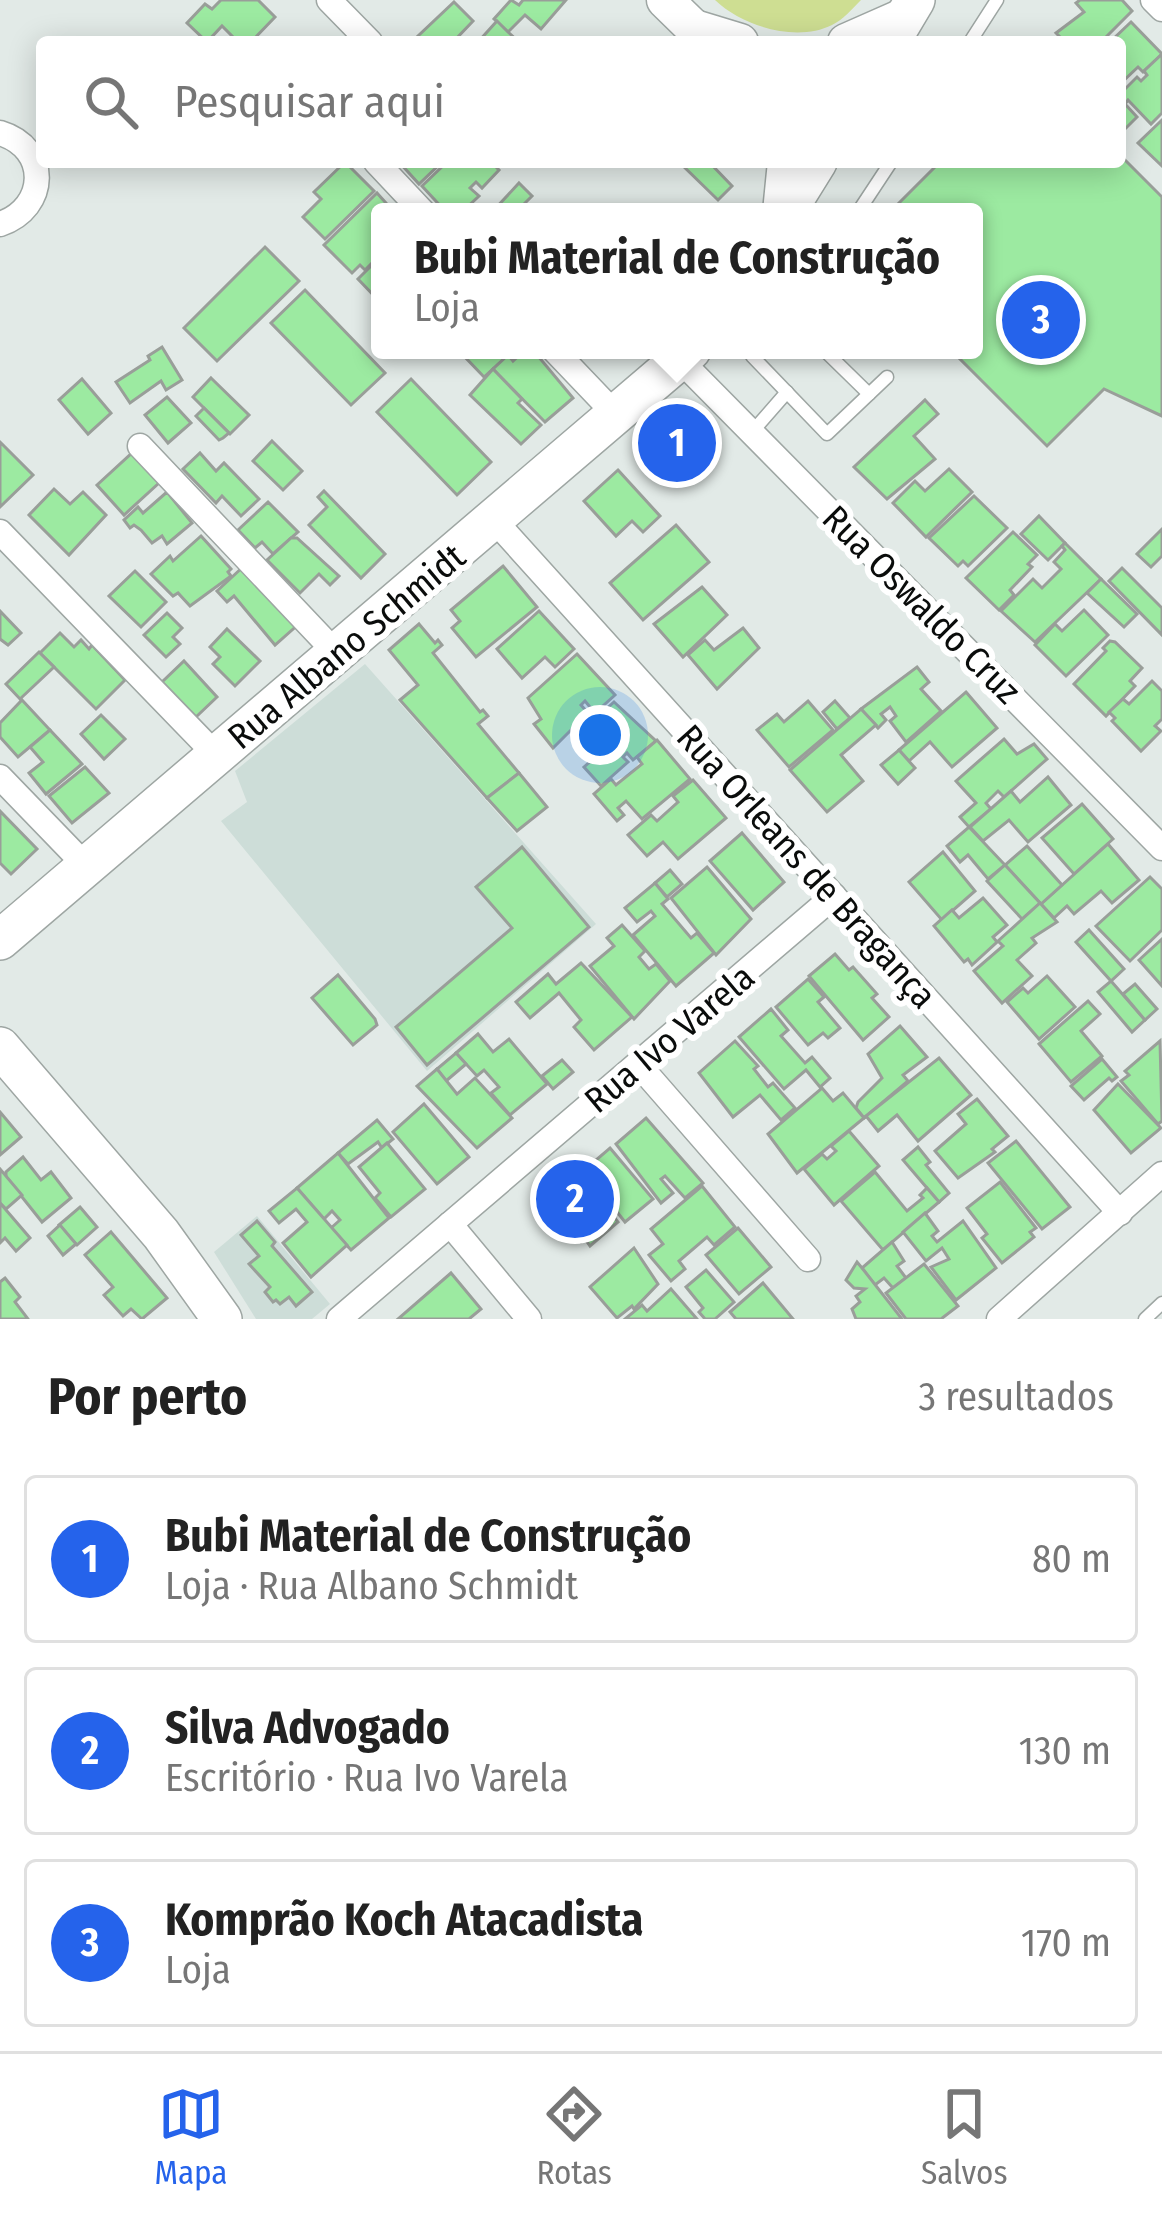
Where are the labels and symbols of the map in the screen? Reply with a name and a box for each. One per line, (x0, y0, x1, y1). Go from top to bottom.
pin: 3 (1002, 275, 1080, 365)
pin: 1 (638, 398, 716, 488)
street label: Rua Oswaldo Cruz (813, 497, 1029, 713)
street label: Rua Albano Schmidt (219, 535, 474, 759)
your location (570, 705, 630, 765)
street label: Rua Orleans de Bragança (667, 716, 945, 1018)
street label: Rua Ivo Varela (576, 955, 763, 1122)
pin: 2 (536, 1154, 614, 1244)

